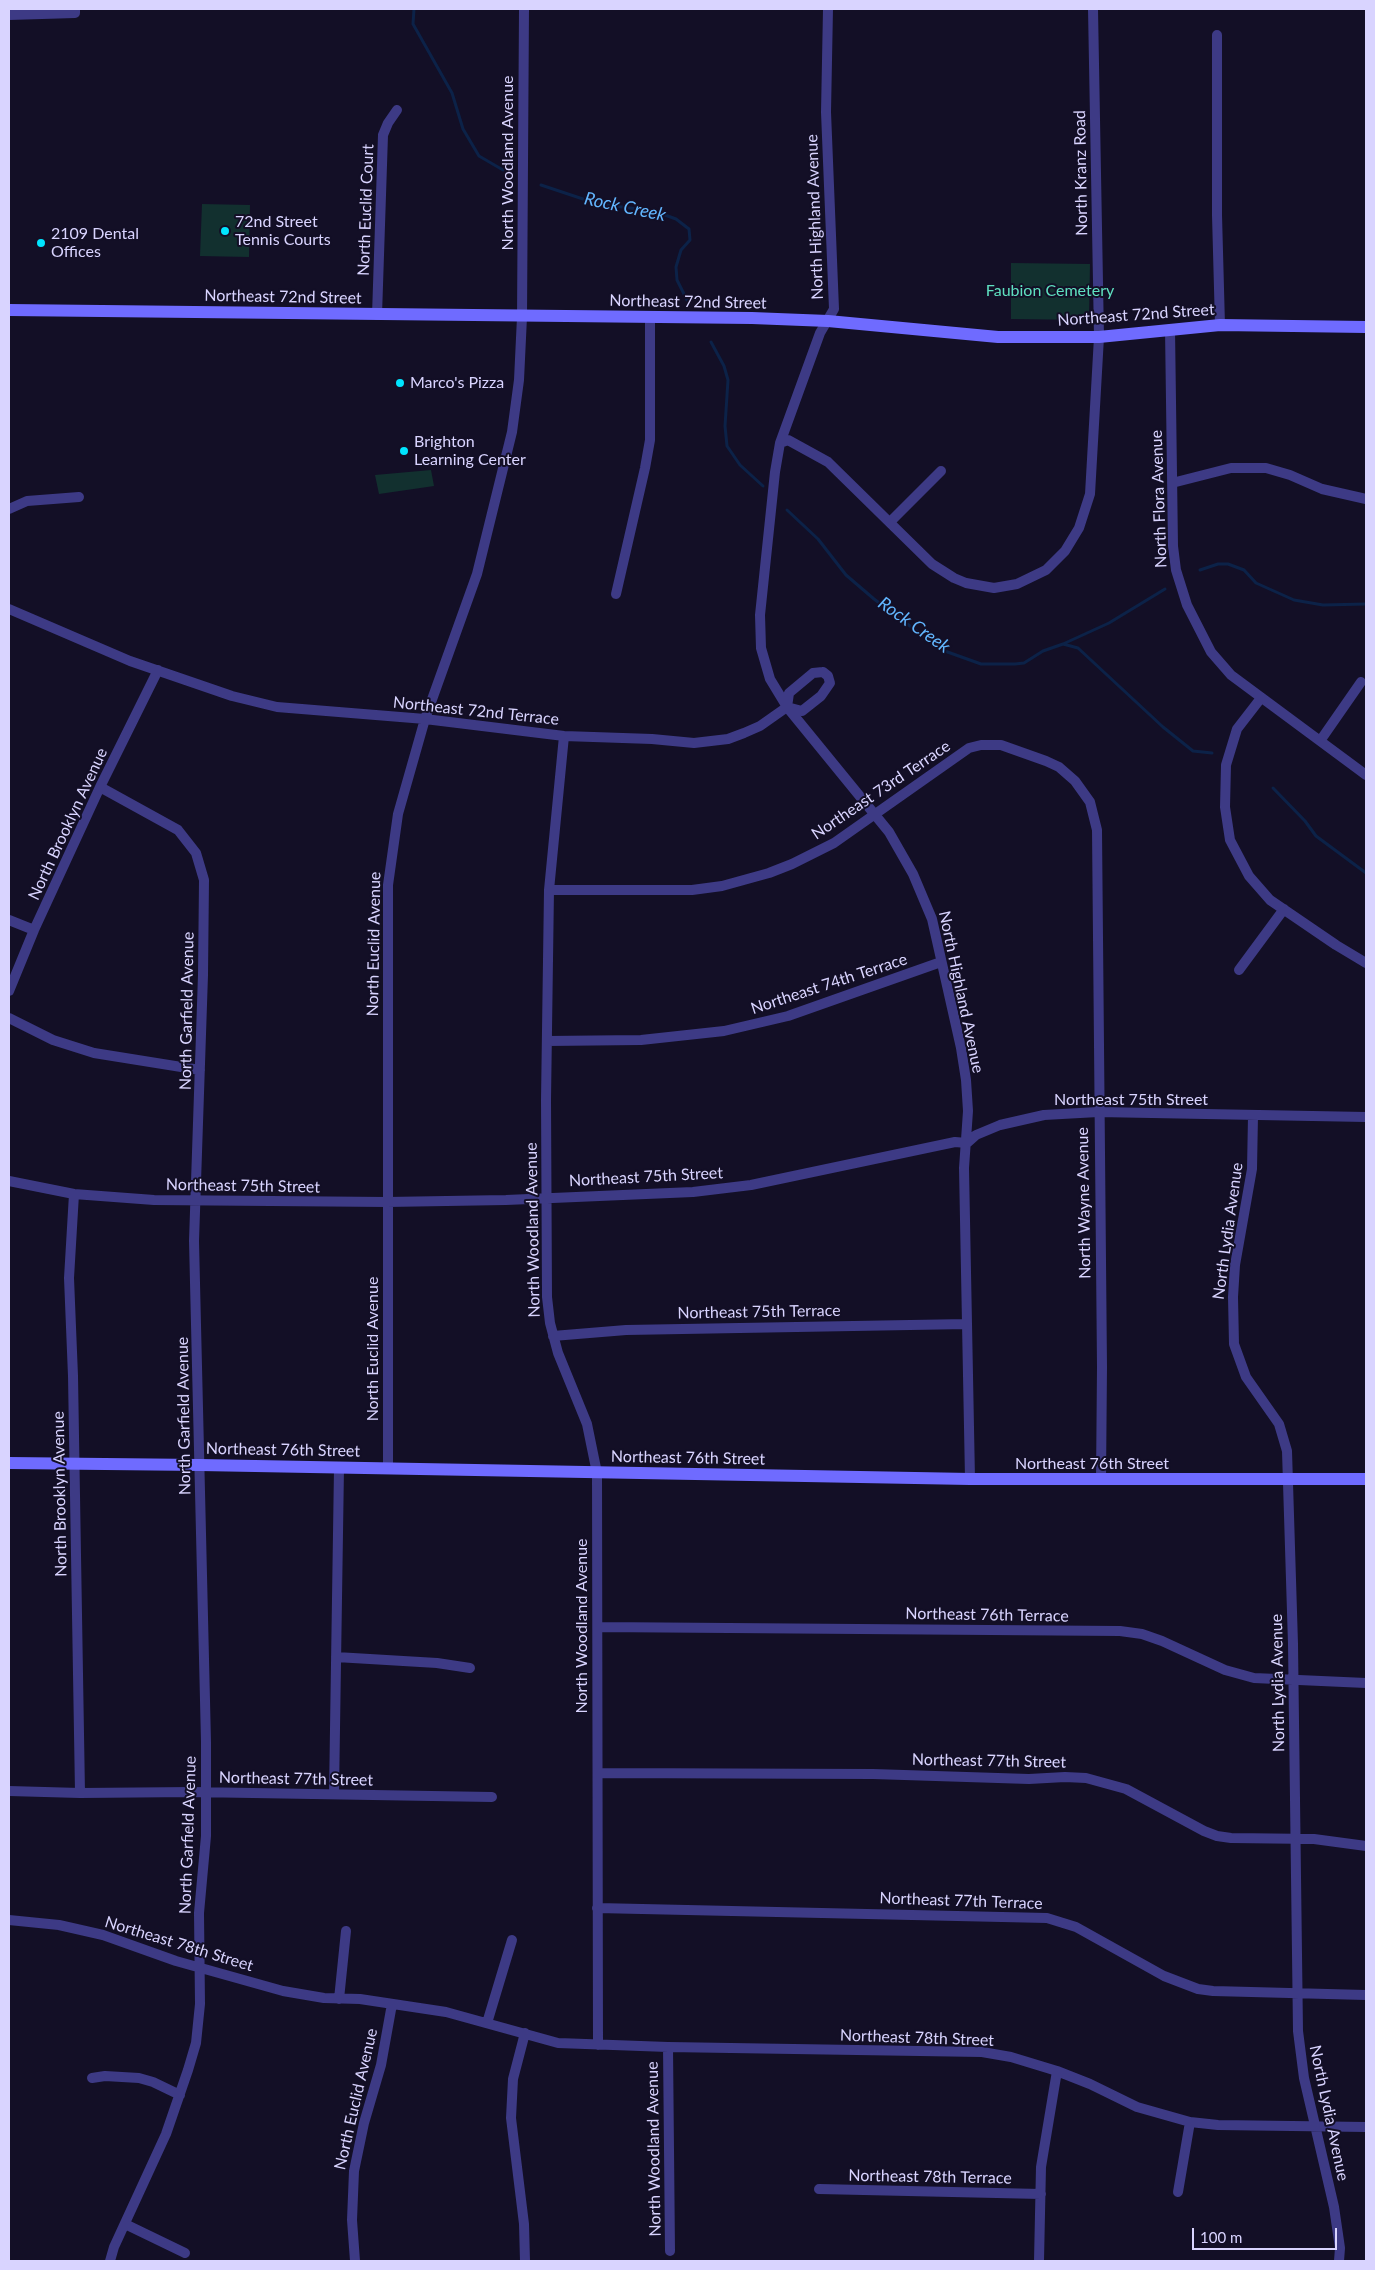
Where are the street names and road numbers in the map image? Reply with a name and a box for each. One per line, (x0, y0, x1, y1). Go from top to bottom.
street label: North Woodland Avenue (498, 75, 518, 251)
street label: North Kranz Road (1070, 110, 1092, 236)
street label: North Highland Avenue (803, 134, 827, 300)
street label: North Euclid Court (354, 144, 378, 276)
street label: Northeast 72nd Street (204, 286, 362, 308)
street label: Northeast 72nd Street (609, 291, 767, 313)
street label: Northeast 72nd Street (1057, 300, 1215, 330)
street label: North Flora Avenue (1147, 430, 1171, 568)
street label: Northeast 72nd Terrace (392, 693, 560, 729)
street label: Northeast 73rd Terrace (808, 736, 954, 844)
street label: North Brooklyn Avenue (24, 745, 112, 903)
street label: North Euclid Avenue (363, 871, 385, 1017)
street label: North Highland Avenue (934, 909, 988, 1075)
street label: North Garfield Avenue (176, 932, 198, 1090)
street label: Northeast 74th Terrace (748, 950, 910, 1018)
street label: Northeast 75th Street (1054, 1090, 1208, 1110)
street label: North Wayne Avenue (1073, 1127, 1095, 1279)
street label: North Woodland Avenue (522, 1142, 544, 1318)
street label: North Lydia Avenue (1209, 1161, 1247, 1301)
street label: Northeast 75th Street (569, 1163, 723, 1191)
street label: Northeast 75th Street (166, 1175, 320, 1197)
street label: North Euclid Avenue (363, 1277, 383, 1421)
street label: Northeast 75th Terrace (677, 1301, 841, 1323)
street label: North Garfield Avenue (173, 1337, 195, 1495)
street label: North Brooklyn Avenue (49, 1411, 71, 1577)
street label: Northeast 76th Street (206, 1439, 360, 1461)
street label: Northeast 76th Street (611, 1447, 765, 1469)
street label: Northeast 76th Street (1015, 1454, 1169, 1474)
street label: North Woodland Avenue (572, 1538, 592, 1714)
street label: Northeast 76th Terrace (905, 1604, 1069, 1626)
street label: North Lydia Avenue (1267, 1614, 1289, 1752)
street label: Northeast 77th Street (912, 1750, 1066, 1772)
street label: North Garfield Avenue (176, 1755, 200, 1915)
street label: Northeast 77th Street (219, 1768, 373, 1790)
street label: Northeast 77th Terrace (879, 1889, 1043, 1913)
street label: Northeast 78th Street (102, 1912, 256, 1976)
street label: North Euclid Avenue (330, 2026, 382, 2172)
street label: Northeast 78th Street (840, 2026, 994, 2050)
street label: North Lydia Avenue (1305, 2043, 1353, 2183)
street label: North Woodland Avenue (643, 2061, 665, 2237)
street label: Northeast 78th Terrace (848, 2166, 1012, 2188)

